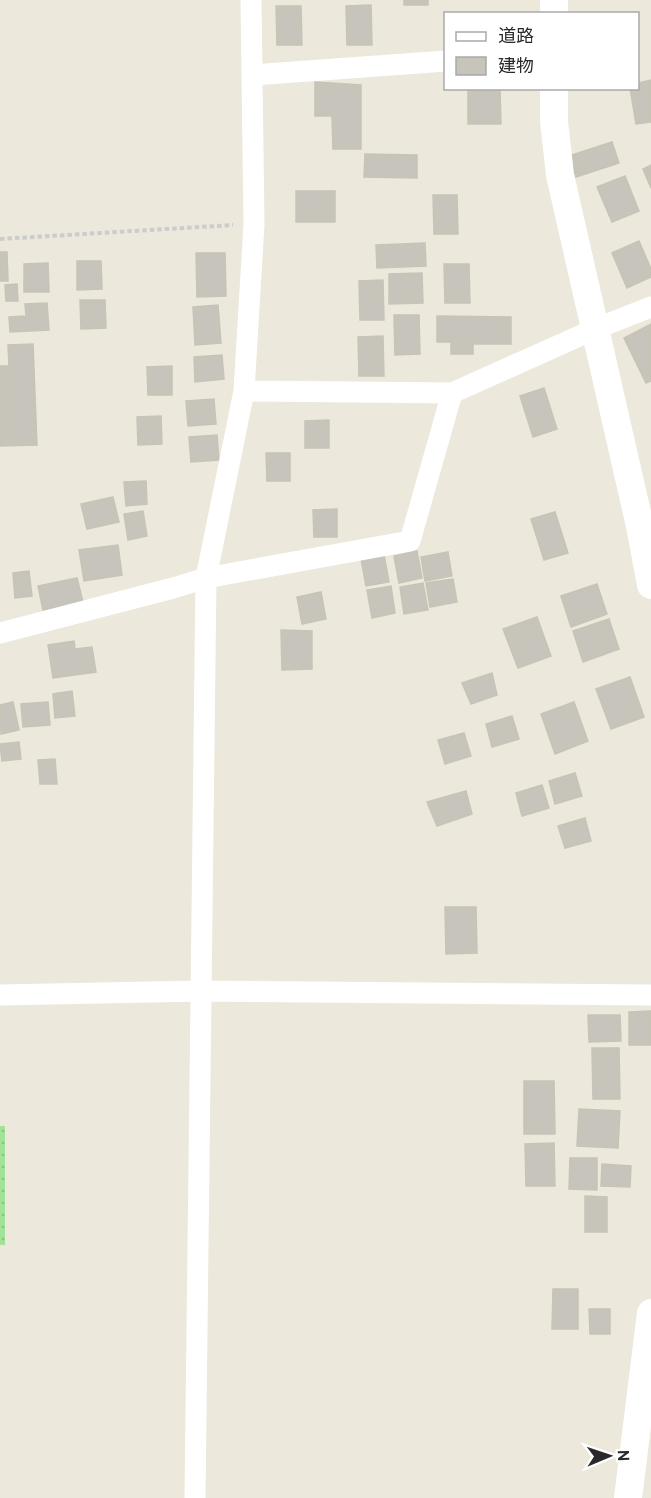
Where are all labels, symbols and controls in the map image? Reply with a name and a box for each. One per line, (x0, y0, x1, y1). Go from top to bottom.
legend (444, 12, 639, 90)
text: 道路 (498, 26, 534, 49)
text: 建物 (498, 56, 534, 79)
north arrow (579, 1426, 639, 1486)
text: N (612, 1449, 632, 1462)

